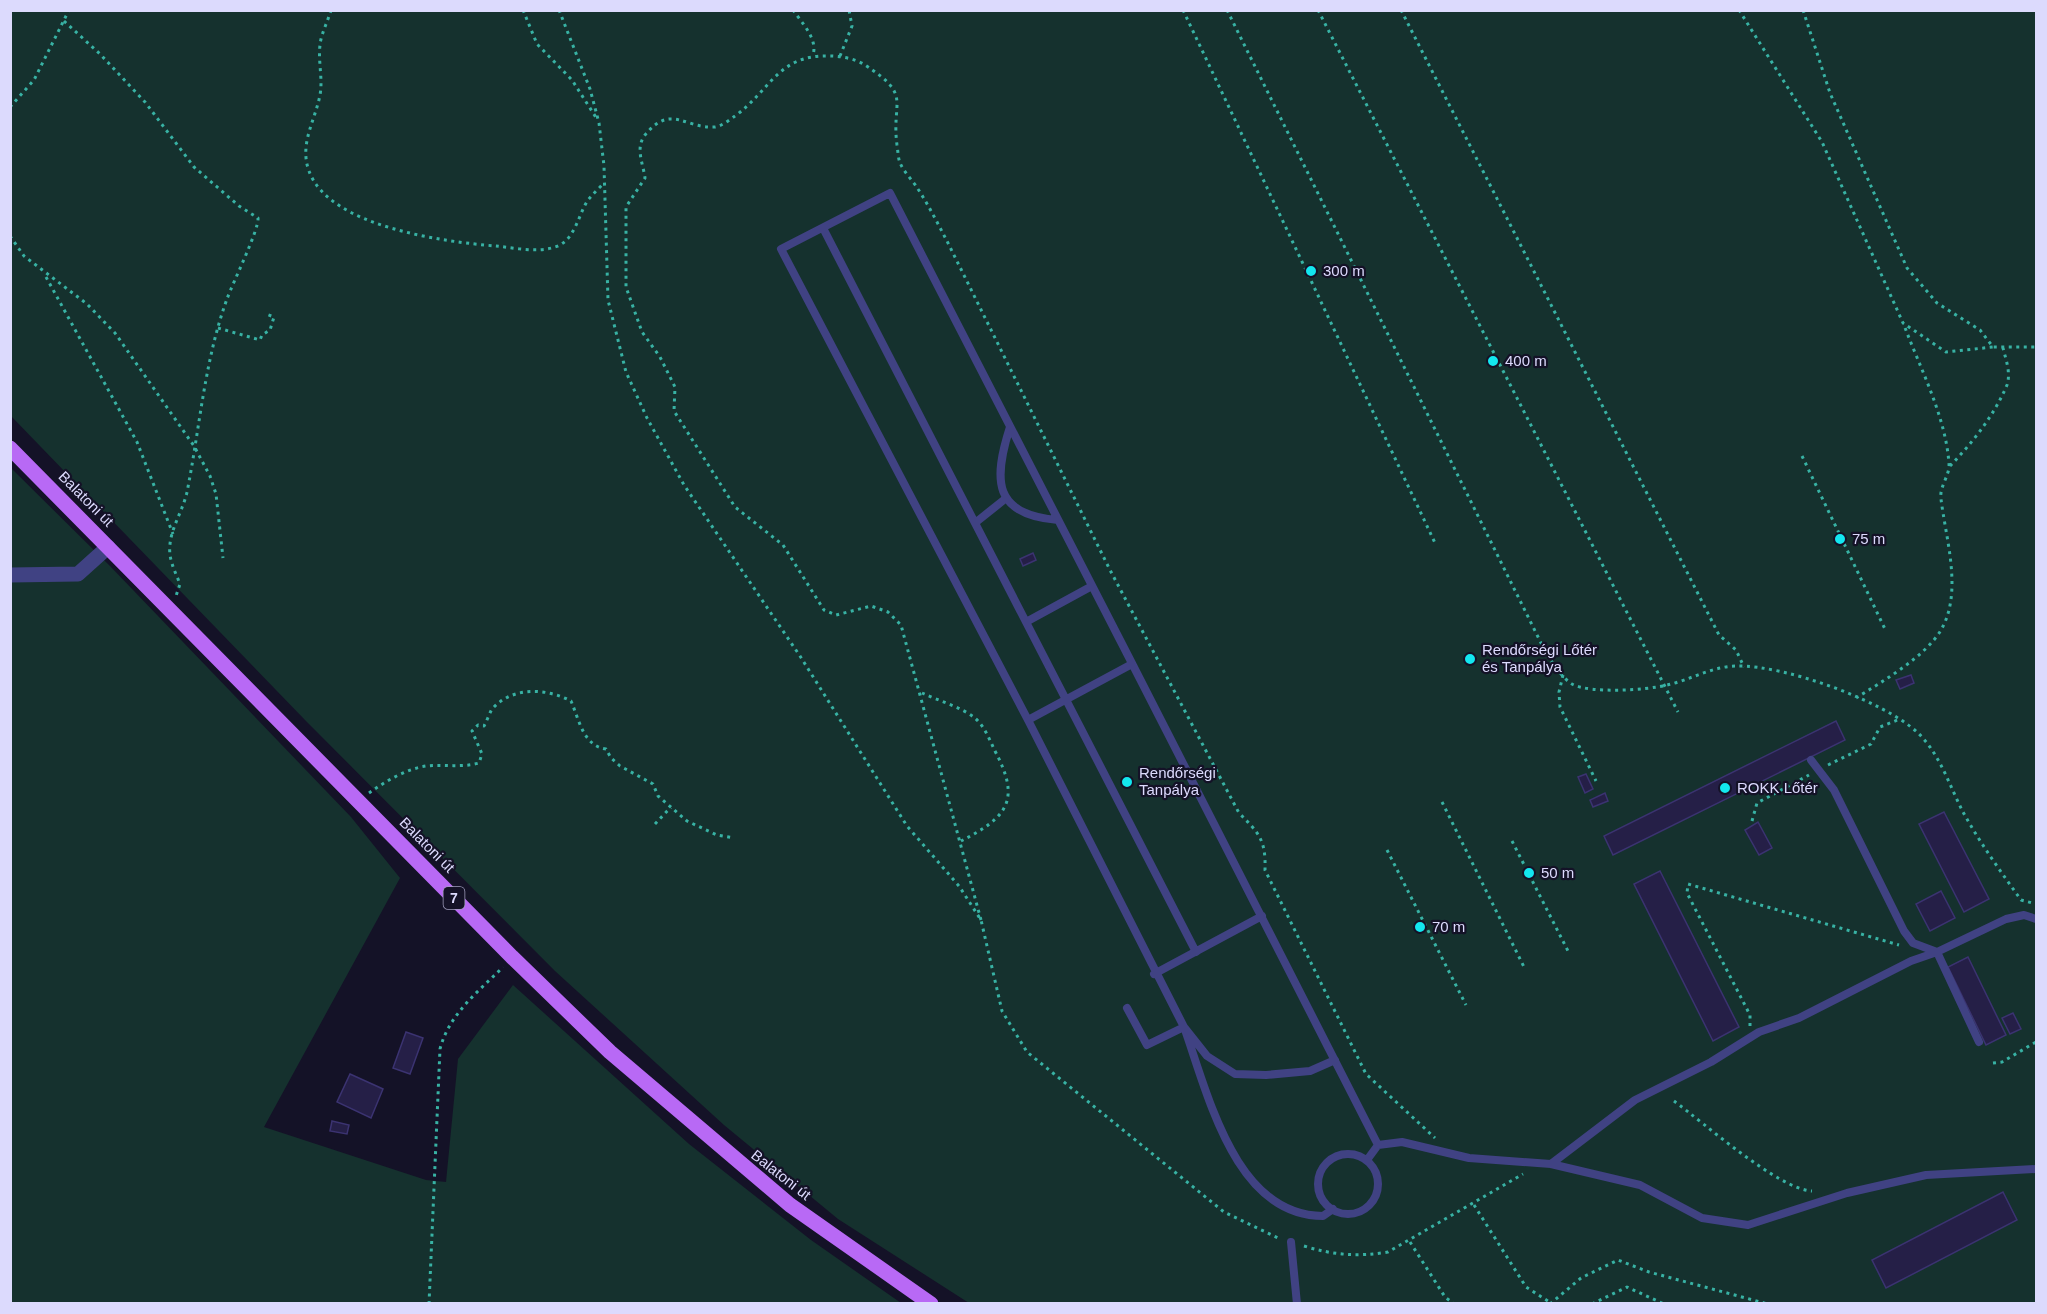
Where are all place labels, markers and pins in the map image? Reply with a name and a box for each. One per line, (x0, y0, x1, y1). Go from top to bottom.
place label: 300 m (1323, 262, 1365, 279)
marker: 300 m (1304, 264, 1318, 278)
place label: 400 m (1505, 352, 1547, 369)
marker: 400 m (1486, 354, 1500, 368)
place label: 75 m (1852, 530, 1885, 547)
marker: 75 m (1833, 532, 1847, 546)
place label: Rendőrségi Lőtér és Tanpálya (1482, 641, 1597, 675)
marker: Rendőrségi Lőtér és Tanpálya (1463, 652, 1477, 666)
place label: Rendőrségi Tanpálya (1139, 764, 1216, 798)
marker: Rendőrségi Tanpálya (1120, 775, 1134, 789)
place label: ROKK Lőtér (1737, 779, 1818, 796)
marker: ROKK Lőtér (1718, 781, 1732, 795)
place label: 50 m (1541, 864, 1574, 881)
marker: 50 m (1522, 866, 1536, 880)
place label: 70 m (1432, 918, 1465, 935)
marker: 70 m (1413, 920, 1427, 934)

